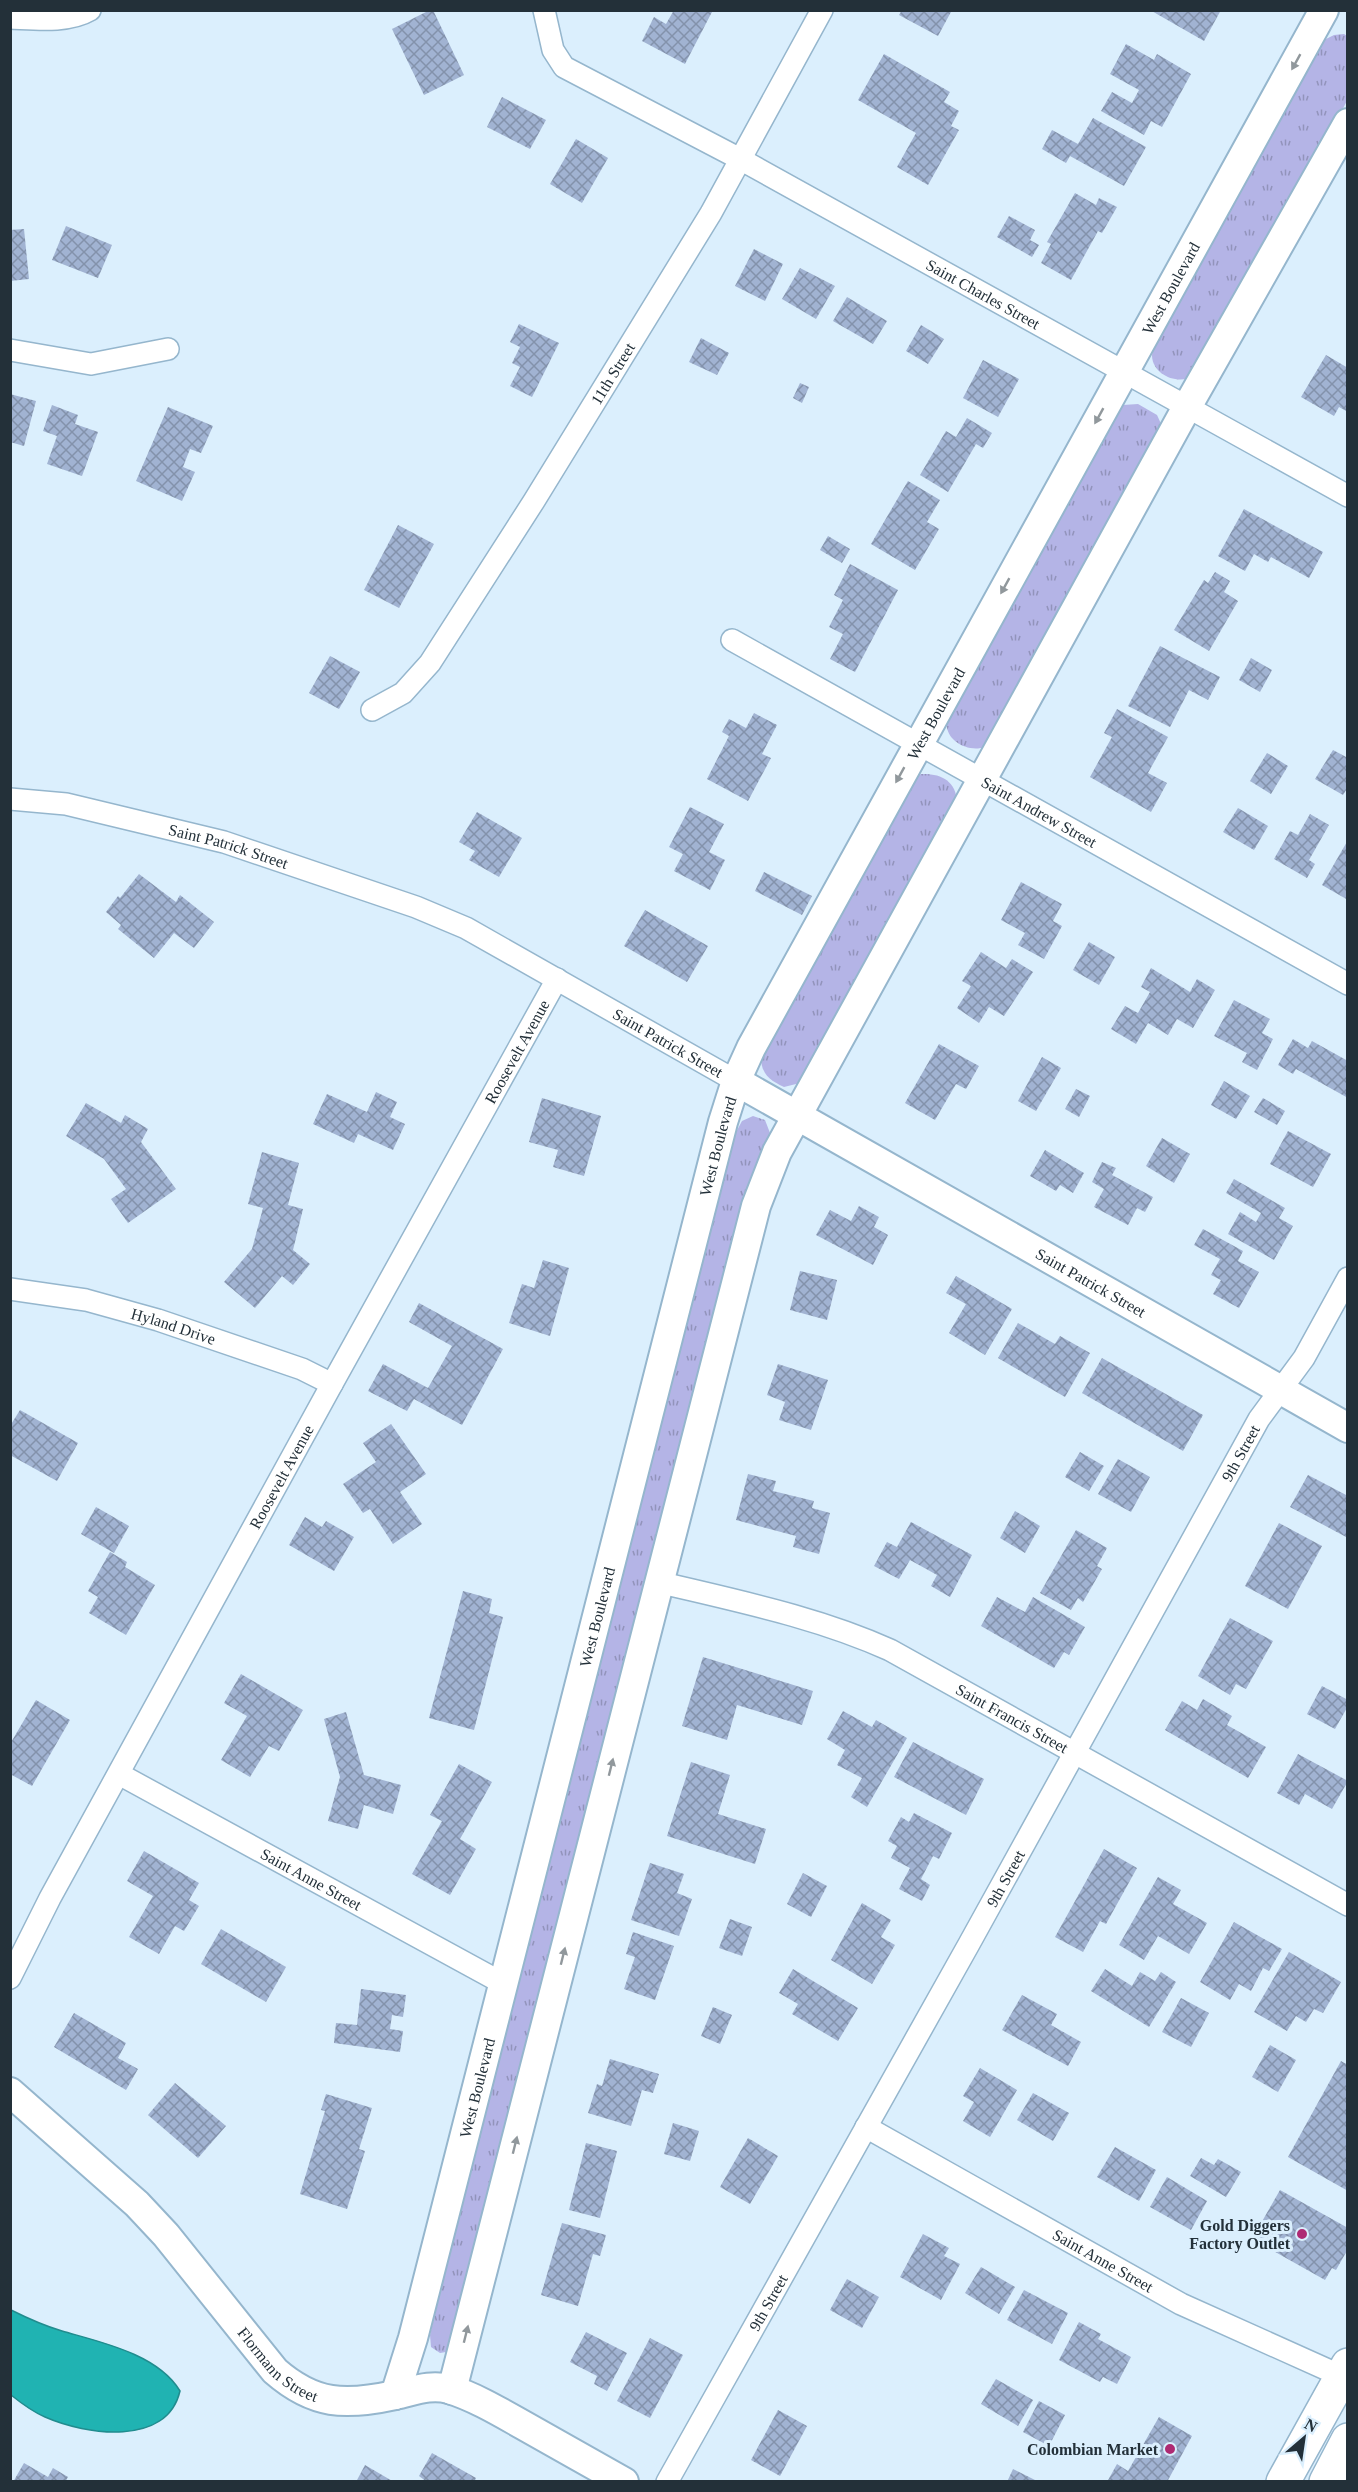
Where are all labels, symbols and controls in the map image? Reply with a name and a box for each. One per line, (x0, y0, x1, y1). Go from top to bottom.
one-way arrow (1291, 53, 1301, 70)
street label: West Boulevard (1138, 239, 1203, 337)
street label: Saint Charles Street (924, 256, 1044, 332)
street label: 11th Street (587, 339, 638, 407)
one-way arrow (1094, 408, 1104, 425)
one-way arrow (1000, 578, 1010, 595)
street label: West Boulevard (903, 665, 968, 762)
one-way arrow (895, 767, 905, 784)
street label: Saint Andrew Street (979, 773, 1100, 851)
street label: Saint Patrick Street (167, 821, 291, 872)
street label: Roosevelt Avenue (481, 997, 552, 1106)
street label: Saint Patrick Street (610, 1005, 727, 1081)
street label: West Boulevard (696, 1094, 739, 1198)
street label: Saint Patrick Street (1033, 1244, 1149, 1320)
street label: Hyland Drive (129, 1305, 218, 1347)
street label: 9th Street (1218, 1421, 1263, 1484)
street label: Roosevelt Avenue (246, 1422, 316, 1532)
street label: West Boulevard (576, 1565, 618, 1669)
street label: Saint Francis Street (953, 1680, 1072, 1756)
one-way arrow (607, 1758, 617, 1776)
street label: Saint Anne Street (258, 1845, 365, 1913)
street label: 9th Street (983, 1847, 1028, 1909)
one-way arrow (559, 1947, 569, 1965)
street label: West Boulevard (456, 2036, 498, 2139)
one-way arrow (510, 2135, 520, 2154)
place label: Gold Diggers Factory Outlet (1189, 2217, 1291, 2253)
street label: Saint Anne Street (1050, 2225, 1157, 2295)
marker: Gold Diggers Factory Outlet (1295, 2227, 1309, 2241)
street label: 9th Street (745, 2271, 791, 2333)
street label: Flormann Street (235, 2324, 321, 2405)
one-way arrow (462, 2324, 472, 2343)
north arrow (1274, 2408, 1334, 2468)
text: N (1302, 2415, 1321, 2436)
place label: Colombian Market (1027, 2441, 1159, 2458)
marker: Colombian Market (1163, 2442, 1177, 2456)

